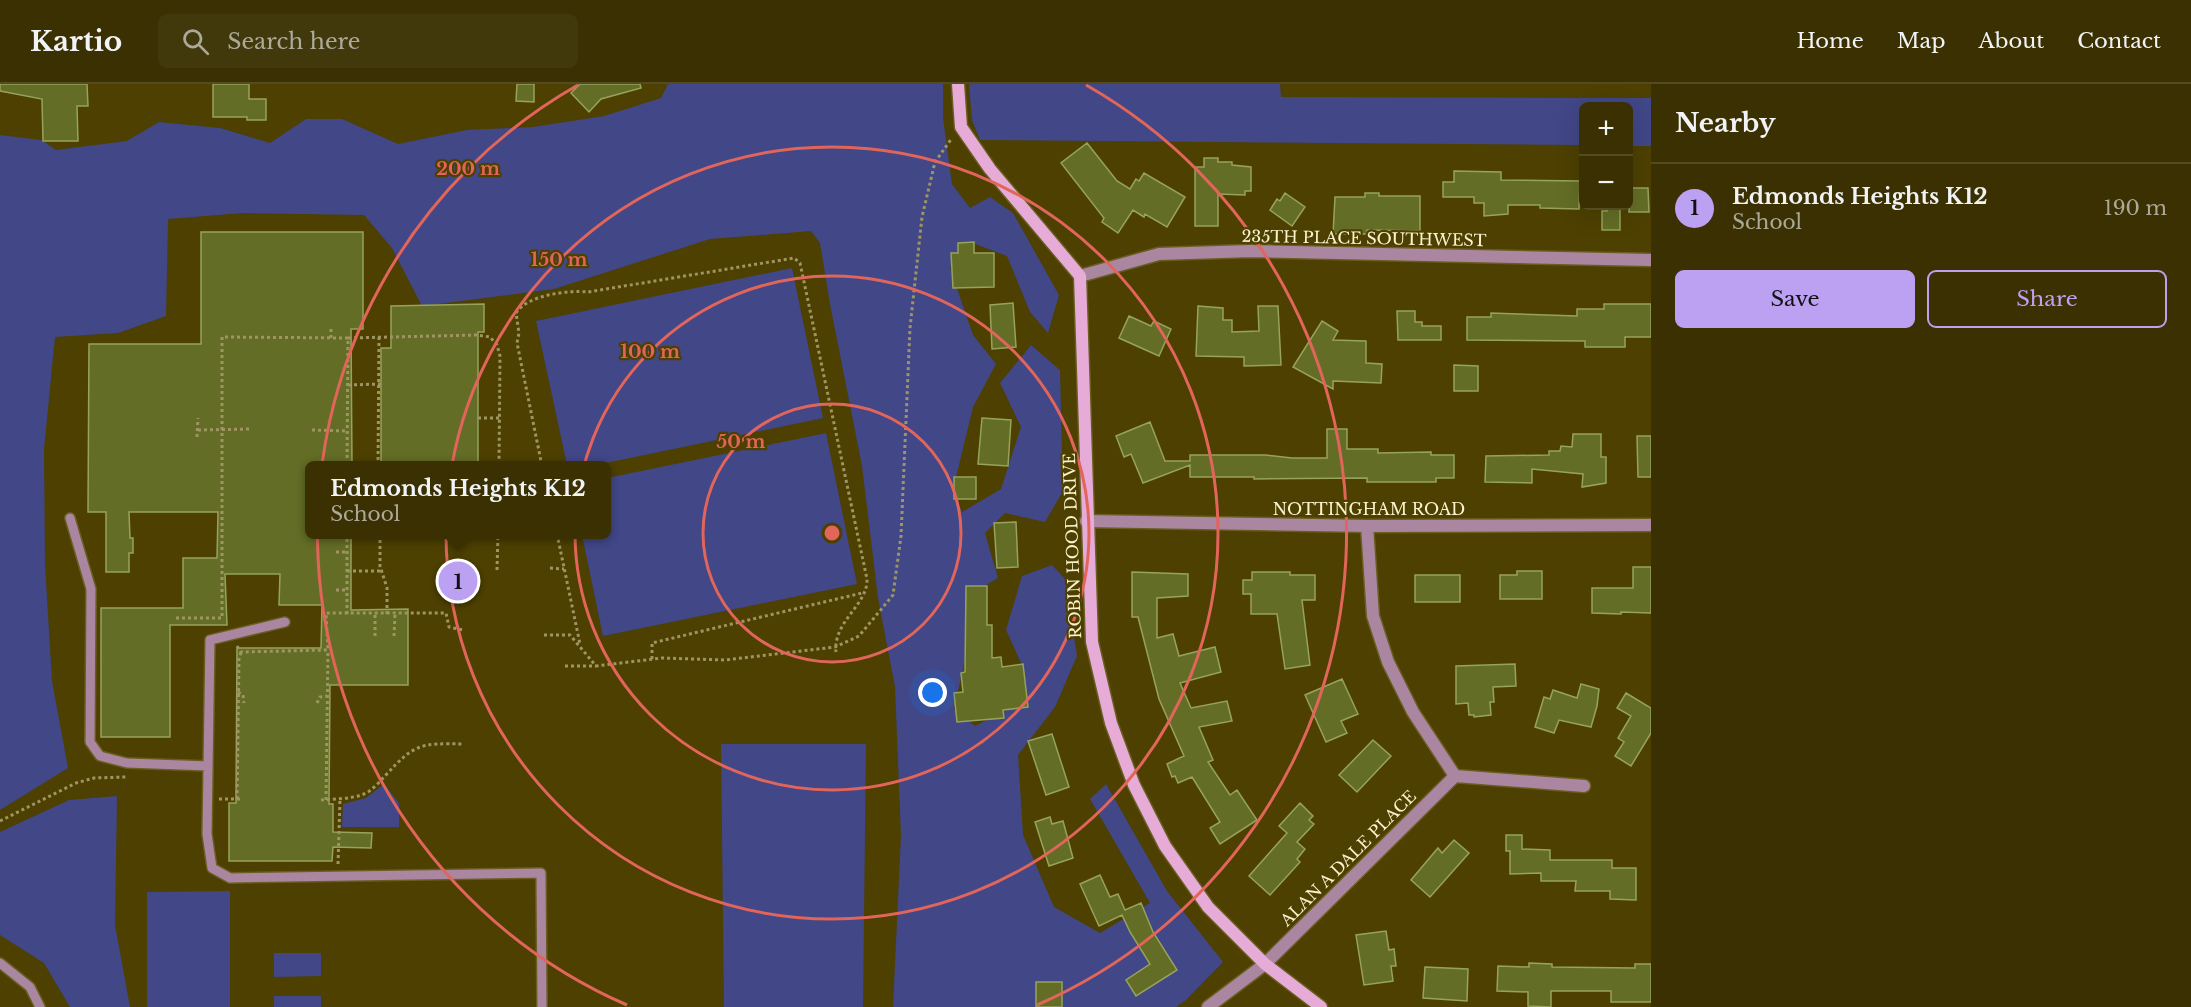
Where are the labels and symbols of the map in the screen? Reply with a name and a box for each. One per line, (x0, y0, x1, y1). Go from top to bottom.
text: 200 m (436, 158, 500, 180)
street label: 235TH PLACE SOUTHWEST (1241, 226, 1487, 250)
text: 150 m (531, 249, 588, 271)
text: 100 m (620, 341, 680, 363)
text: 50 m (717, 431, 766, 453)
street label: ROBIN HOOD DRIVE (1059, 453, 1085, 639)
street label: NOTTINGHAM ROAD (1273, 499, 1465, 519)
centre of rings (822, 523, 842, 543)
pin: 1 (438, 558, 478, 604)
your location (918, 678, 947, 707)
street label: ALAN A DALE PLACE (1275, 786, 1420, 931)

